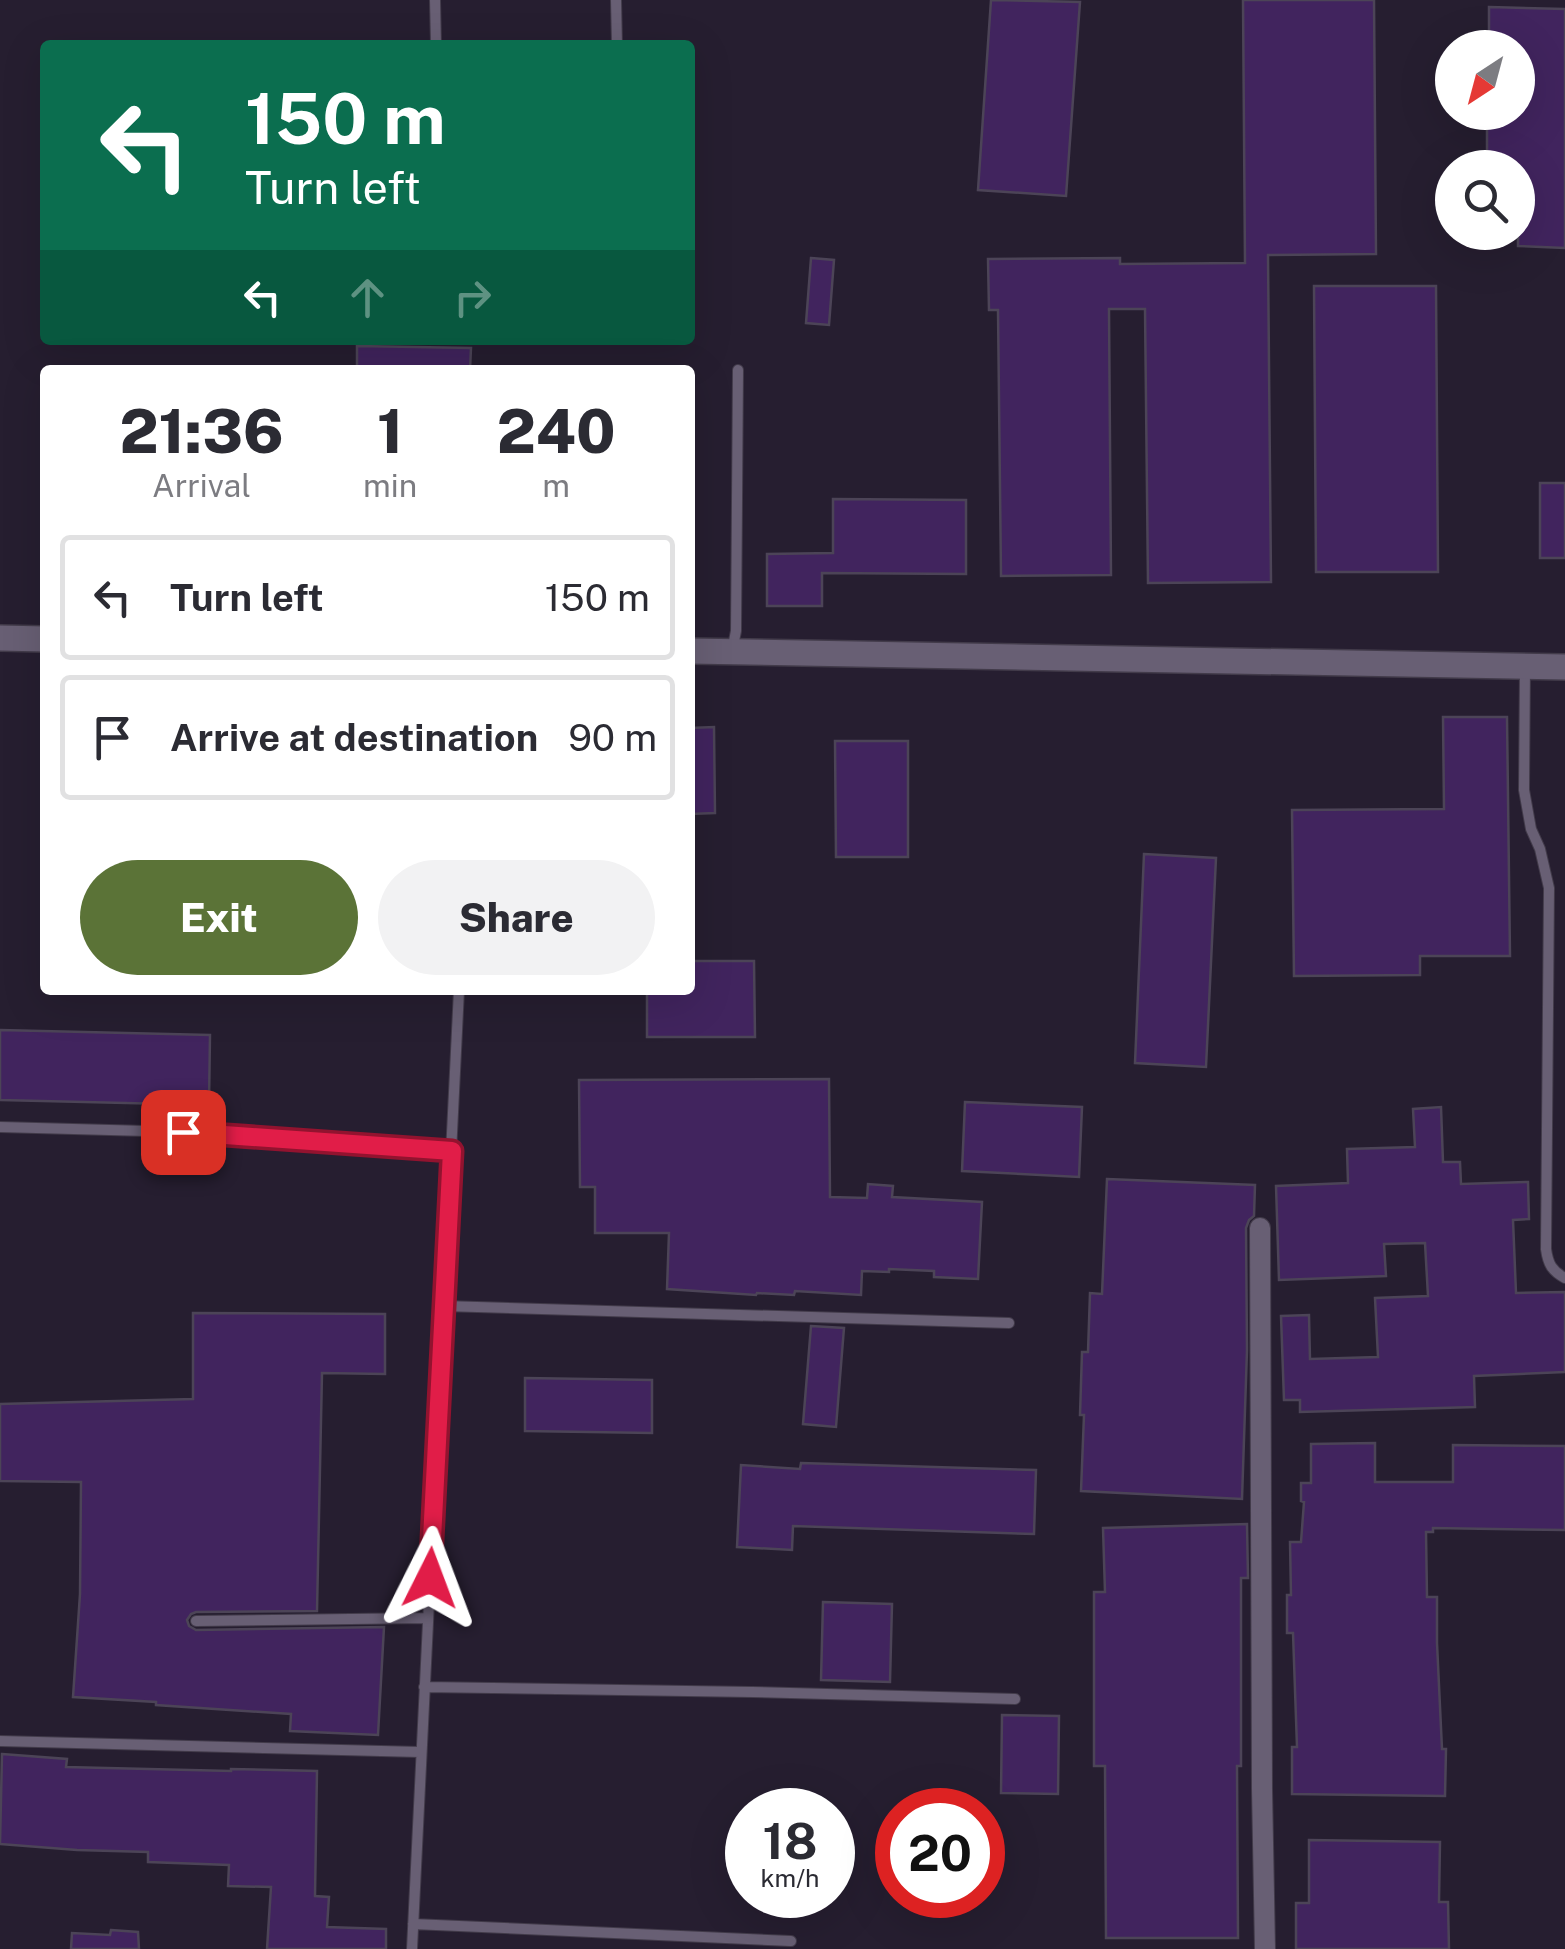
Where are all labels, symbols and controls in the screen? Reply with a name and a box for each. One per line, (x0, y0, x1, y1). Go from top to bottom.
north arrow (1435, 30, 1535, 130)
map controls (1435, 30, 1535, 250)
text: 150 m (245, 77, 446, 160)
icon: left (80, 80, 210, 210)
button: search (1435, 150, 1535, 250)
text: Turn left (245, 161, 421, 214)
icon: left (235, 270, 290, 325)
icon: ahead (340, 270, 395, 325)
icon: right (445, 270, 500, 325)
text: 21:36 (119, 396, 284, 467)
text: 1 (377, 396, 403, 467)
text: 240 (497, 396, 616, 467)
text: Arrival (152, 467, 251, 504)
text: min (363, 467, 417, 504)
text: m (542, 467, 570, 504)
icon: left (85, 570, 140, 625)
text: Turn left (170, 575, 324, 620)
text: 150 m (545, 575, 650, 620)
icon: arrive (85, 710, 140, 765)
text: Arrive at destination (170, 715, 538, 760)
text: 90 m (568, 715, 657, 760)
button: Exit (80, 860, 358, 975)
button: Share (378, 860, 655, 975)
pin (141, 1090, 226, 1175)
icon: arrive (156, 1105, 211, 1160)
position arrow (378, 1526, 482, 1630)
speed limit sign: 20 (875, 1788, 1005, 1918)
text: 18 (763, 1811, 817, 1870)
text: km/h (761, 1863, 819, 1893)

